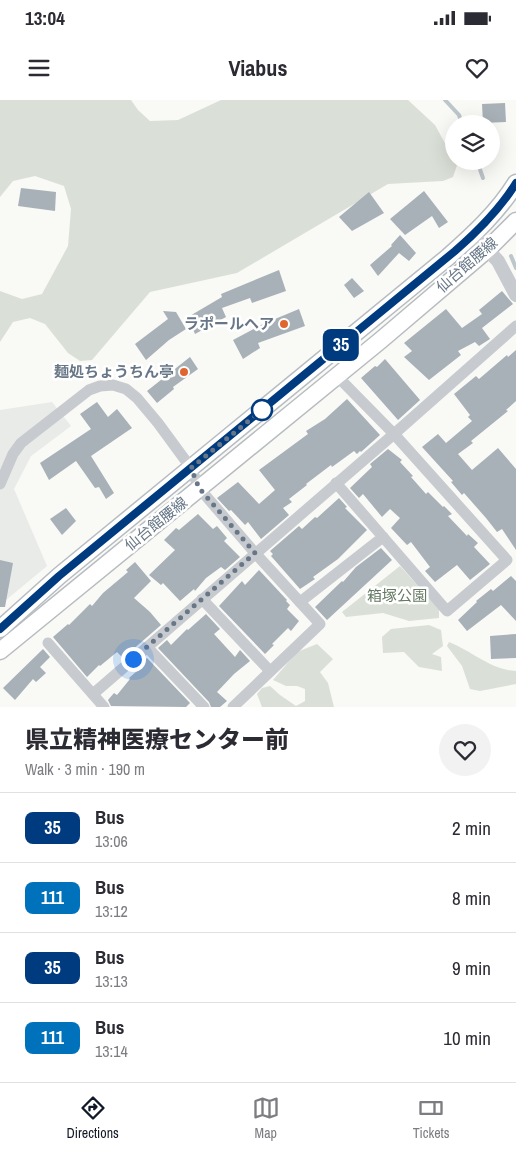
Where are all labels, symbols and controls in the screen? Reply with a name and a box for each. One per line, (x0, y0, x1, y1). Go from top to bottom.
text: 13:04 (25, 5, 65, 31)
text: Viabus (229, 53, 287, 83)
icon: menu (25, 54, 53, 82)
icon: heart (463, 54, 491, 82)
map controls (445, 115, 500, 170)
button: layers (445, 115, 500, 170)
street label: 仙台館腰線 (431, 232, 502, 297)
place label: ラポールヘア (184, 313, 274, 334)
marker: ラポールヘア (278, 318, 290, 330)
line badge: 35 (318, 329, 364, 361)
text: 35 (333, 332, 349, 357)
place label: 麺処ちょうちん亭 (54, 361, 174, 382)
marker: 麺処ちょうちん亭 (178, 366, 190, 378)
unlabelled marker (251, 399, 273, 421)
street label: 仙台館腰線 (120, 492, 191, 555)
park label: 箱塚公園 (367, 585, 427, 606)
your location (121, 647, 146, 672)
text: 県立精神医療センター前 (25, 723, 289, 755)
button: heart (439, 724, 491, 776)
text: Walk · 3 min · 190 m (25, 758, 145, 780)
text: Bus (95, 804, 124, 830)
text: 35 (44, 815, 61, 840)
text: 2 min (452, 815, 491, 841)
text: 13:06 (95, 830, 128, 852)
text: Bus (95, 874, 124, 900)
text: 111 (41, 885, 64, 910)
text: 8 min (452, 885, 491, 911)
text: 13:12 (95, 900, 128, 922)
text: Bus (95, 944, 124, 970)
text: 35 (44, 955, 61, 980)
text: 9 min (452, 955, 491, 981)
text: 13:13 (95, 970, 128, 992)
text: Bus (95, 1014, 124, 1040)
text: 111 (41, 1025, 64, 1050)
text: 10 min (443, 1025, 491, 1051)
text: 13:14 (95, 1040, 128, 1062)
tab: Directions (66, 1094, 119, 1142)
tab: Map (252, 1094, 280, 1142)
tab: Tickets (413, 1094, 450, 1142)

